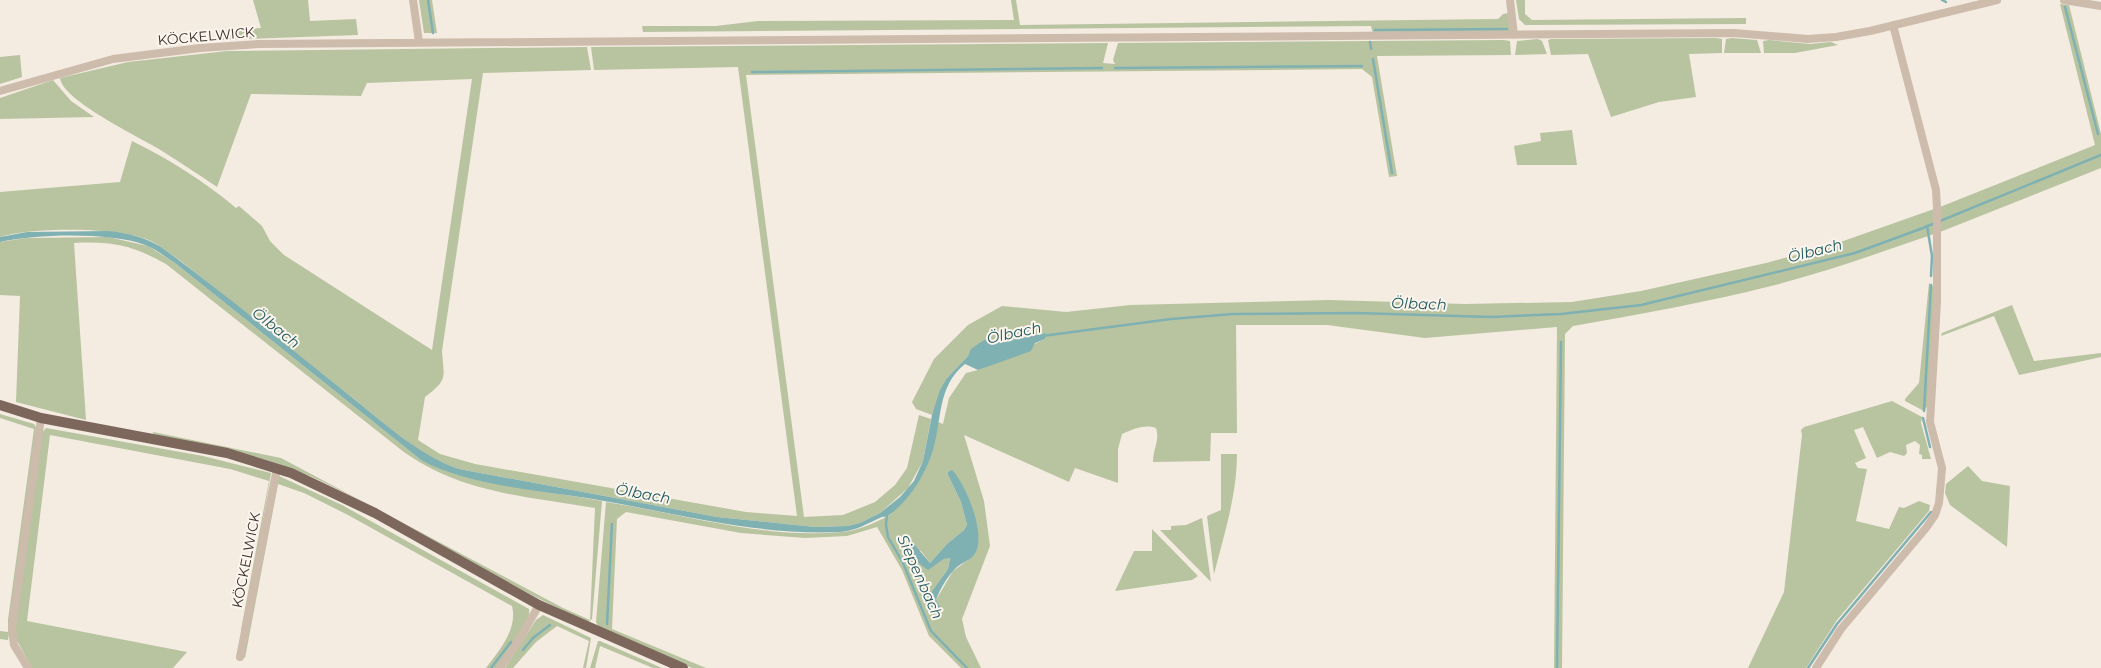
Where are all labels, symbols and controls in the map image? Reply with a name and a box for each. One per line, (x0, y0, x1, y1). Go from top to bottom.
street label: KÖCKELWICK (157, 23, 255, 49)
water label: Ölbach (1786, 235, 1844, 266)
water label: Ölbach (1391, 293, 1447, 314)
water label: Ölbach (249, 303, 304, 352)
water label: Ölbach (985, 317, 1043, 348)
water label: Ölbach (614, 479, 672, 508)
street label: KÖCKELWICK (228, 510, 264, 610)
water label: Siepenbach (893, 532, 948, 622)

